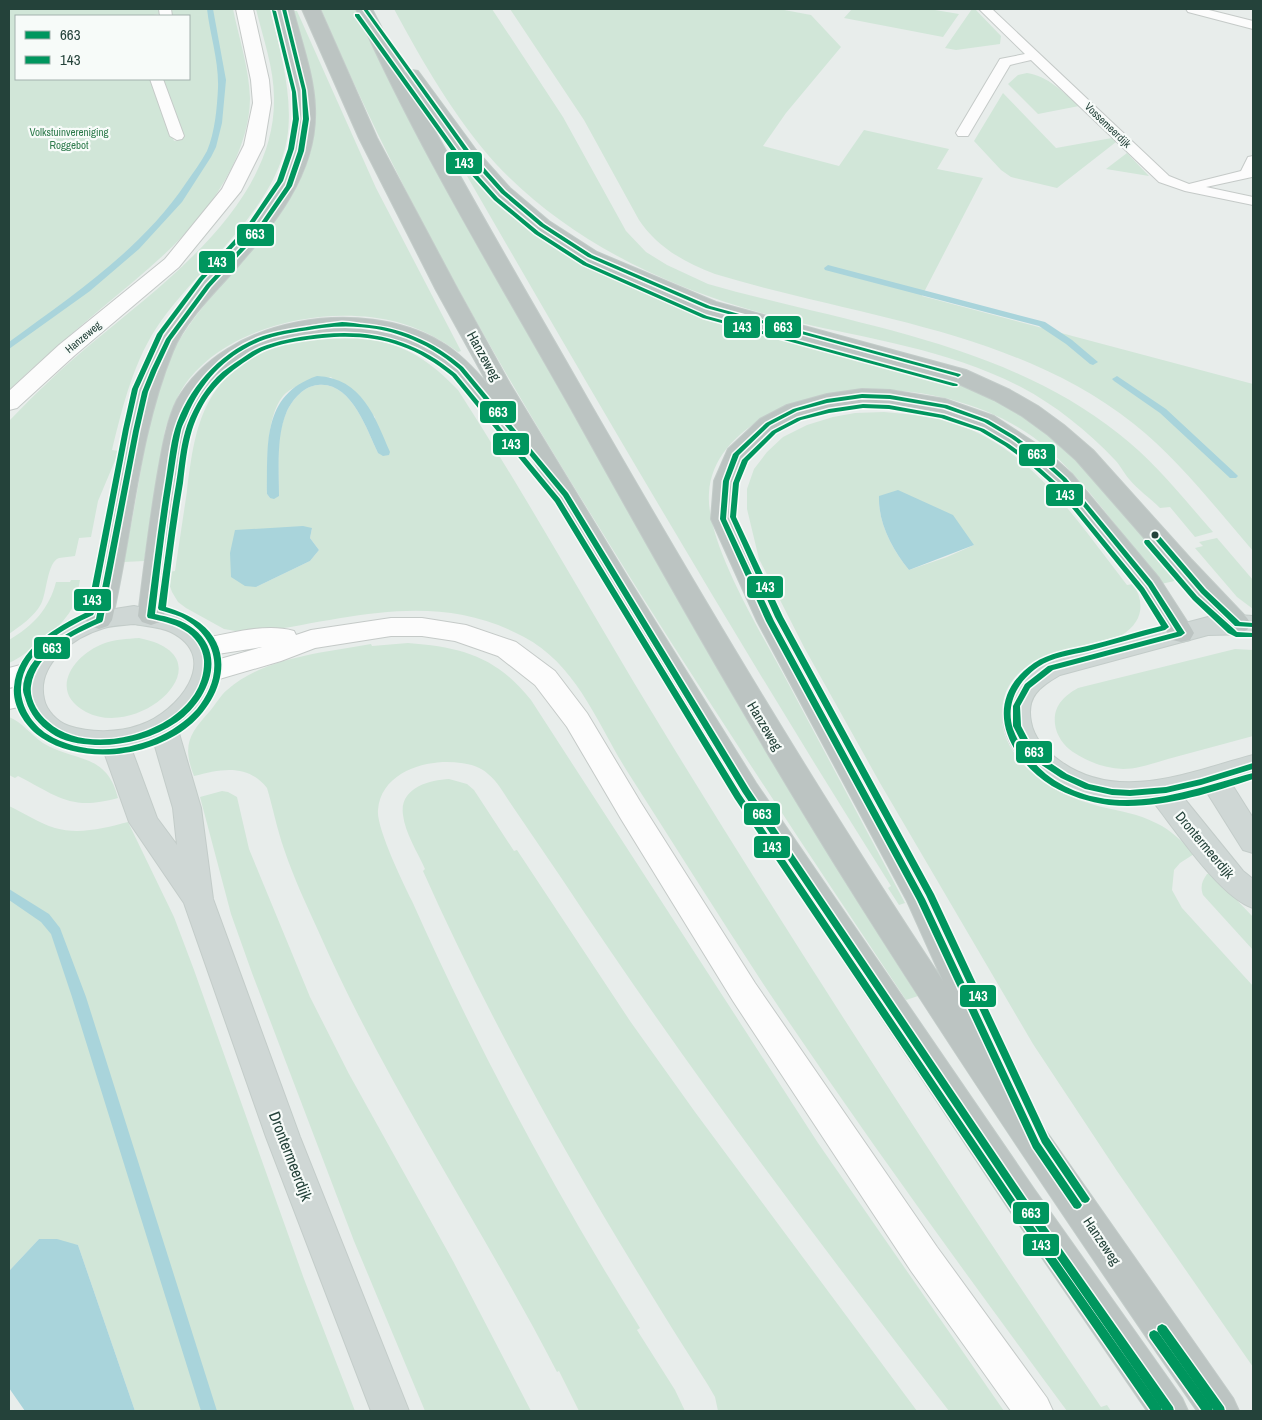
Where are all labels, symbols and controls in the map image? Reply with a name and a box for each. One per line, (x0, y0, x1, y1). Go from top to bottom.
legend (15, 15, 190, 80)
text: 663 (60, 24, 81, 45)
text: 143 (60, 49, 81, 70)
street label: Vossemeerdijk (1082, 99, 1134, 151)
park label: Volkstuinvereniging Roggebot (29, 125, 109, 152)
line badge: 143 (445, 151, 483, 175)
text: 143 (454, 154, 474, 172)
line badge: 663 (236, 223, 275, 247)
text: 663 (245, 225, 265, 243)
line badge: 143 (198, 250, 236, 274)
text: 143 (207, 253, 227, 271)
line badge: 143 (723, 315, 761, 339)
line badge: 663 (764, 315, 802, 339)
street label: Hanzeweg (62, 318, 104, 356)
text: 143 (732, 318, 752, 336)
text: 663 (773, 318, 793, 336)
street label: Hanzeweg (463, 328, 505, 385)
line badge: 663 (479, 400, 517, 424)
text: 663 (488, 403, 508, 421)
line badge: 143 (492, 432, 530, 456)
text: 143 (501, 435, 521, 453)
line badge: 663 (1018, 443, 1056, 467)
text: 663 (1027, 445, 1047, 463)
line badge: 143 (1045, 483, 1084, 507)
text: 143 (1055, 486, 1075, 504)
unlabelled marker (1150, 530, 1160, 540)
line badge: 143 (746, 575, 784, 599)
text: 143 (755, 578, 775, 596)
line badge: 143 (73, 588, 112, 612)
text: 143 (82, 591, 102, 609)
line badge: 663 (33, 636, 71, 660)
text: 663 (42, 639, 62, 657)
street label: Hanzeweg (743, 698, 787, 754)
line badge: 663 (1015, 740, 1053, 764)
text: 663 (1024, 743, 1044, 761)
line badge: 663 (743, 802, 781, 826)
text: 663 (752, 805, 772, 823)
street label: Drontermeerdijk (1172, 808, 1239, 883)
line badge: 143 (753, 835, 791, 859)
text: 143 (762, 838, 782, 856)
line badge: 143 (959, 984, 997, 1008)
text: 143 (968, 987, 988, 1005)
street label: Drontermeerdijk (264, 1108, 318, 1204)
line badge: 663 (1012, 1201, 1050, 1225)
text: 663 (1021, 1204, 1041, 1222)
street label: Hanzeweg (1079, 1213, 1125, 1269)
line badge: 143 (1022, 1233, 1060, 1257)
text: 143 (1031, 1236, 1051, 1254)

